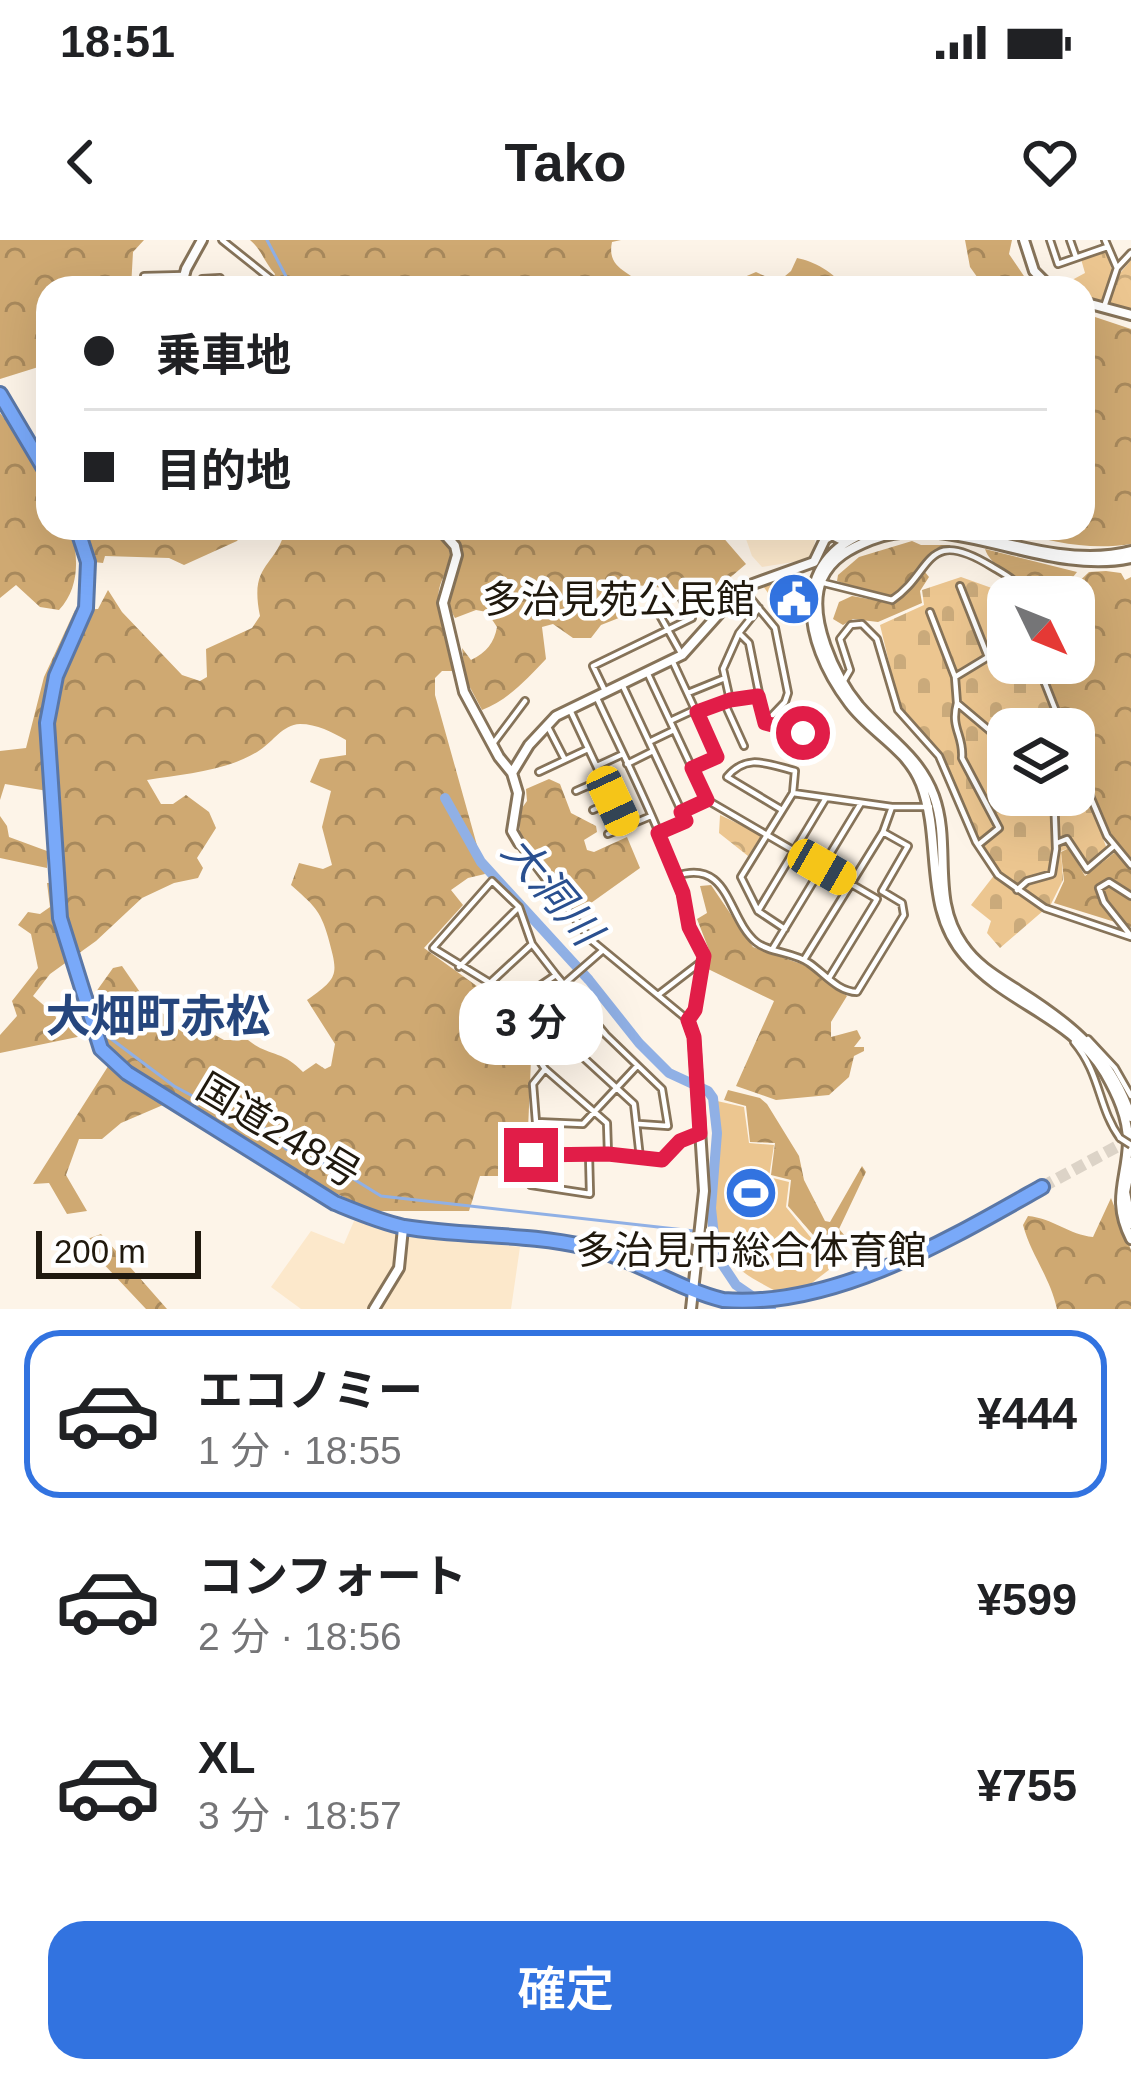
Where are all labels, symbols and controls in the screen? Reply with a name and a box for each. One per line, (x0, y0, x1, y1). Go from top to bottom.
text: 18:51 (60, 16, 175, 67)
icon: back (48, 129, 114, 195)
icon: heart (1017, 129, 1083, 195)
text: Tako (504, 132, 627, 192)
text: 乗車地 (156, 330, 291, 381)
text: 目的地 (156, 445, 291, 496)
public building icon: 多治見苑公民館 (766, 571, 822, 627)
north arrow (987, 576, 1095, 684)
map controls (987, 576, 1095, 816)
place label: 多治見苑公民館 (482, 578, 755, 621)
route start (776, 706, 830, 760)
button: layers (987, 708, 1095, 816)
car (581, 761, 645, 841)
water label: 大洞川 (493, 827, 613, 957)
car (782, 833, 862, 901)
callout: 3 分 (459, 981, 603, 1065)
district label: 大畑町赤松 (45, 991, 271, 1042)
text: 3 分 (495, 1001, 567, 1044)
street label: 国道248号 (190, 1065, 368, 1196)
route end (504, 1128, 558, 1182)
sports icon: 多治見市総合体育館 (723, 1165, 779, 1221)
scale bar (36, 1225, 201, 1278)
place label: 多治見市総合体育館 (575, 1229, 927, 1272)
text: 200 m (54, 1233, 146, 1270)
icon: car (54, 1360, 162, 1468)
text: エコノミー (198, 1365, 423, 1416)
text: ¥444 (977, 1388, 1077, 1439)
text: 1 分 · 18:55 (198, 1429, 402, 1472)
icon: car (54, 1546, 162, 1654)
text: コンフォート (198, 1551, 467, 1602)
text: ¥599 (977, 1574, 1077, 1625)
text: 2 分 · 18:56 (198, 1615, 402, 1658)
icon: car (54, 1732, 162, 1840)
text: XL (198, 1732, 256, 1783)
text: ¥755 (977, 1760, 1077, 1811)
text: 3 分 · 18:57 (198, 1794, 402, 1837)
button: 確定 (48, 1921, 1083, 2059)

